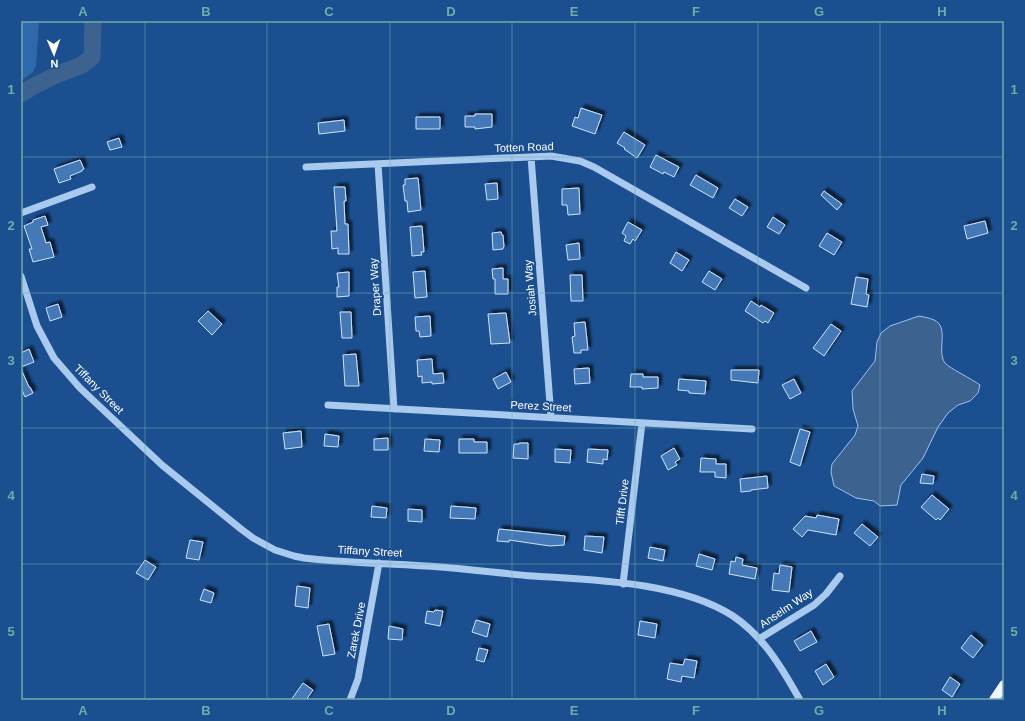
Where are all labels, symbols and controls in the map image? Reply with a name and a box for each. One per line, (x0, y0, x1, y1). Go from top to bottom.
text: A (78, 4, 88, 19)
text: B (201, 4, 211, 19)
text: C (324, 4, 334, 19)
text: D (446, 4, 456, 19)
text: E (570, 4, 579, 19)
text: F (692, 4, 700, 19)
text: G (814, 4, 824, 19)
text: H (937, 4, 947, 19)
north arrow (34, 34, 74, 74)
text: N (50, 58, 59, 70)
text: 1 (7, 82, 15, 97)
text: 1 (1010, 82, 1018, 97)
street label: Totten Road (494, 140, 554, 154)
text: 2 (7, 218, 15, 233)
text: 2 (1010, 218, 1018, 233)
street label: Draper Way (367, 257, 383, 316)
street label: Josiah Way (522, 259, 538, 317)
text: 3 (7, 353, 15, 368)
text: 3 (1010, 353, 1018, 368)
street label: Tiffany Street (72, 362, 126, 416)
street label: Perez Street (510, 398, 572, 414)
street label: Tifft Drive (613, 478, 631, 526)
text: 4 (7, 488, 15, 503)
text: 4 (1010, 488, 1018, 503)
street label: Tiffany Street (337, 543, 403, 559)
street label: Anselm Way (757, 586, 815, 630)
street label: Zarek Drive (345, 601, 367, 659)
text: 5 (7, 624, 15, 639)
text: 5 (1010, 624, 1018, 639)
text: A (78, 703, 88, 718)
text: B (201, 703, 211, 718)
text: C (324, 703, 334, 718)
text: D (446, 703, 456, 718)
text: E (570, 703, 579, 718)
text: F (692, 703, 700, 718)
text: G (814, 703, 824, 718)
text: H (937, 703, 947, 718)

